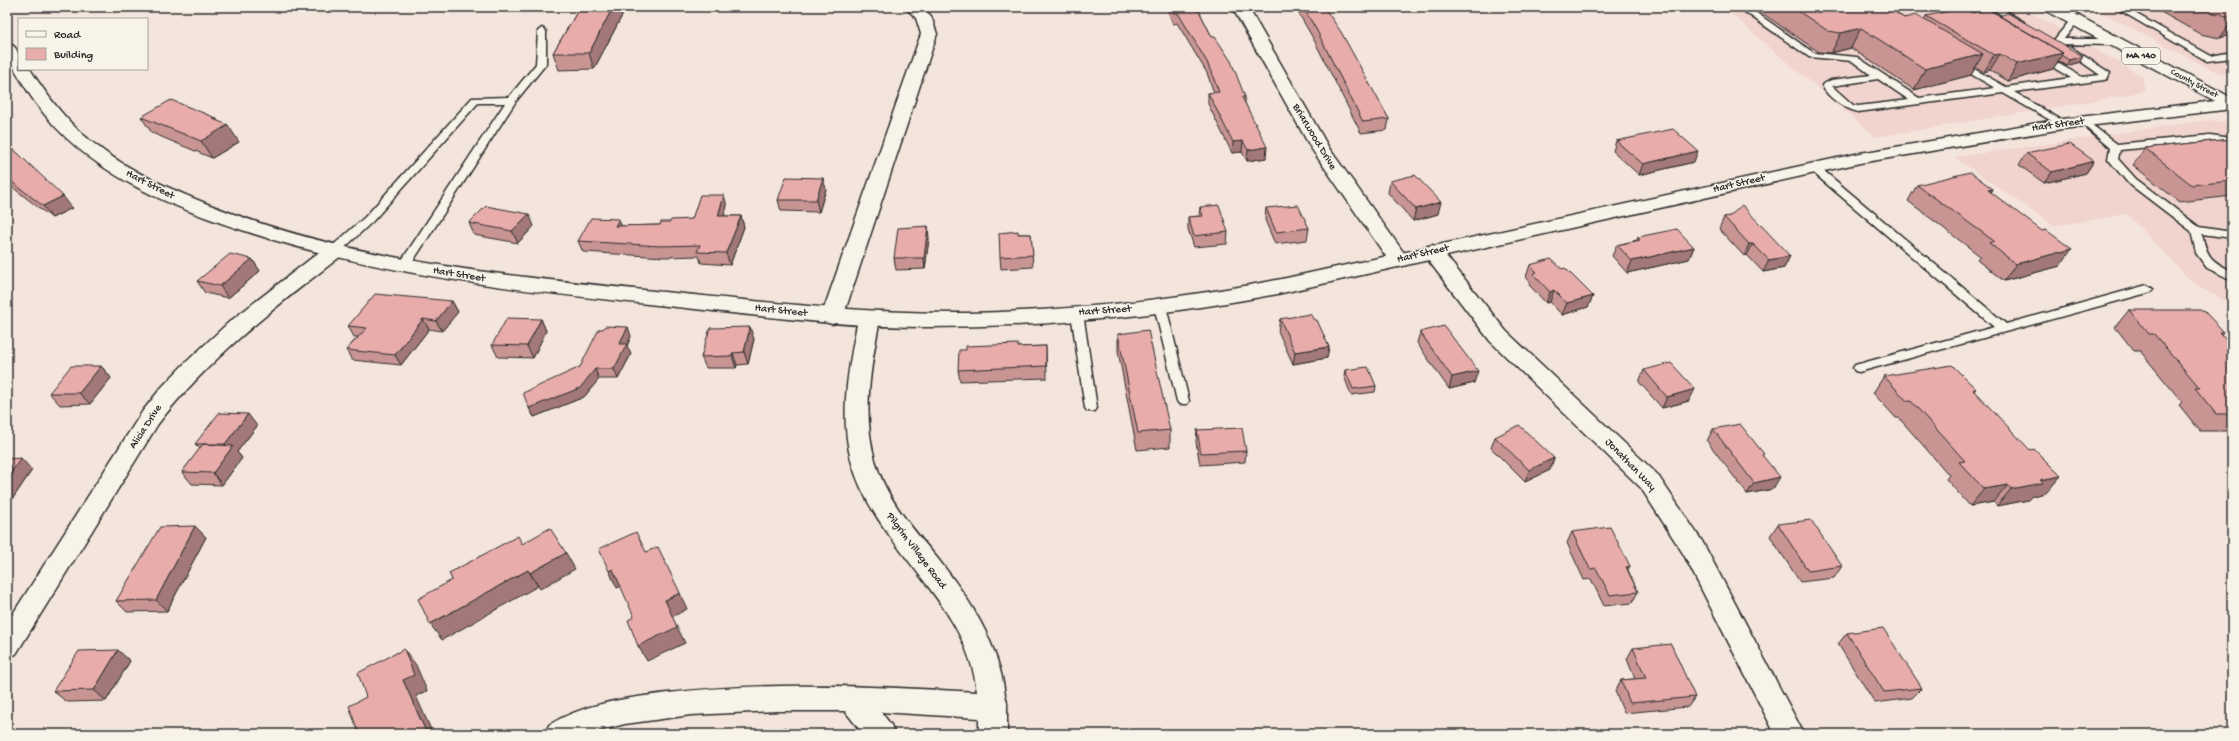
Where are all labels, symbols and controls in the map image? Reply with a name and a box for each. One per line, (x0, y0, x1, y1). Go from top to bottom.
legend (18, 18, 148, 70)
text: Road (54, 29, 81, 43)
road number: MA 140 (2122, 48, 2160, 64)
text: Building (53, 49, 93, 63)
street label: County Street (2168, 67, 2221, 102)
street label: Briarwood Drive (1289, 101, 1339, 172)
street label: Hart Street (2031, 115, 2086, 135)
street label: Hart Street (124, 168, 178, 203)
street label: Hart Street (1712, 172, 1767, 196)
street label: Hart Street (1396, 242, 1451, 266)
street label: Hart Street (432, 265, 487, 285)
street label: Hart Street (754, 302, 809, 320)
street label: Hart Street (1078, 303, 1133, 319)
street label: Alicia Drive (127, 402, 165, 451)
street label: Jonathan Way (1602, 436, 1658, 494)
street label: Pilgrim Village Road (883, 510, 949, 593)

